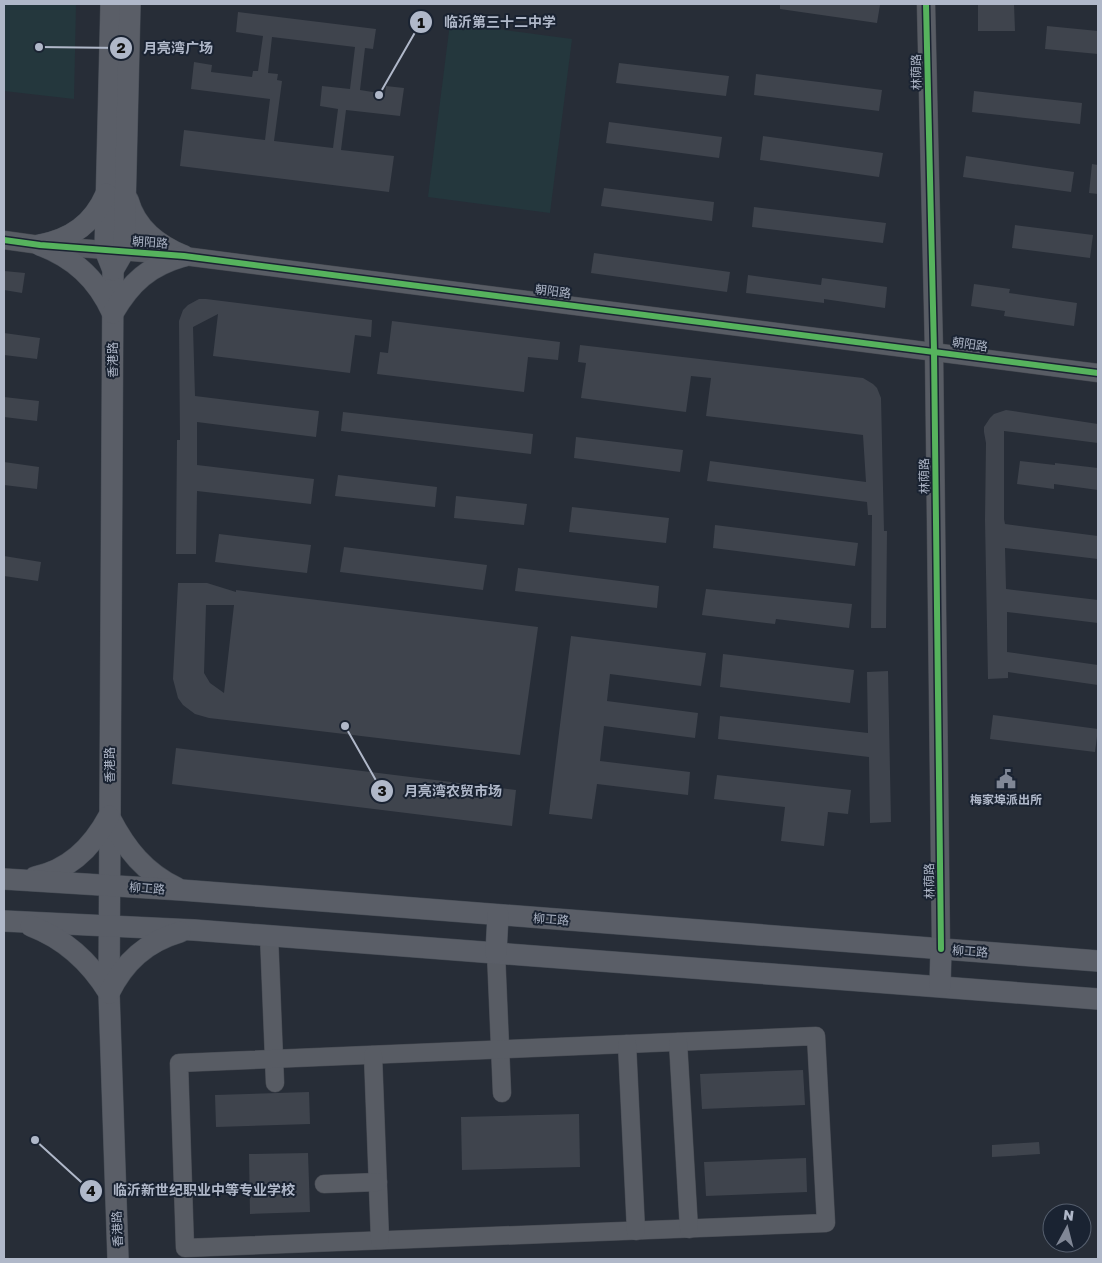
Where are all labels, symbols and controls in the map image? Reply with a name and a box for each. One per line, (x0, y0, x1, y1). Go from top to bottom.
callout: 临沂第三十二中学 (409, 8, 566, 37)
text: 1 (417, 13, 425, 31)
text: 临沂第三十二中学 (444, 13, 556, 30)
callout: 月亮湾广场 (108, 33, 223, 62)
text: 2 (116, 38, 126, 56)
text: 月亮湾广场 (143, 39, 213, 56)
street label: 林荫路 (908, 54, 924, 90)
street label: 朝阳路 (132, 233, 168, 251)
street label: 朝阳路 (534, 281, 572, 301)
street label: 朝阳路 (951, 334, 989, 354)
street label: 香港路 (105, 342, 120, 378)
street label: 林荫路 (916, 458, 932, 494)
street label: 香港路 (102, 747, 117, 783)
public building icon: 梅家埠派出所 (995, 768, 1017, 790)
callout: 月亮湾农贸市场 (369, 776, 512, 805)
text: 3 (377, 781, 387, 799)
text: 月亮湾农贸市场 (404, 782, 502, 799)
place label: 梅家埠派出所 (970, 792, 1042, 807)
street label: 林荫路 (921, 863, 937, 899)
street label: 柳工路 (129, 879, 165, 897)
street label: 柳工路 (533, 910, 569, 928)
street label: 柳工路 (952, 942, 988, 960)
callout: 临沂新世纪职业中等专业学校 (78, 1176, 305, 1205)
text: 4 (86, 1181, 96, 1199)
text: 临沂新世纪职业中等专业学校 (113, 1181, 295, 1198)
north arrow (1042, 1203, 1092, 1253)
text: N (1062, 1206, 1075, 1224)
street label: 香港路 (109, 1211, 125, 1247)

